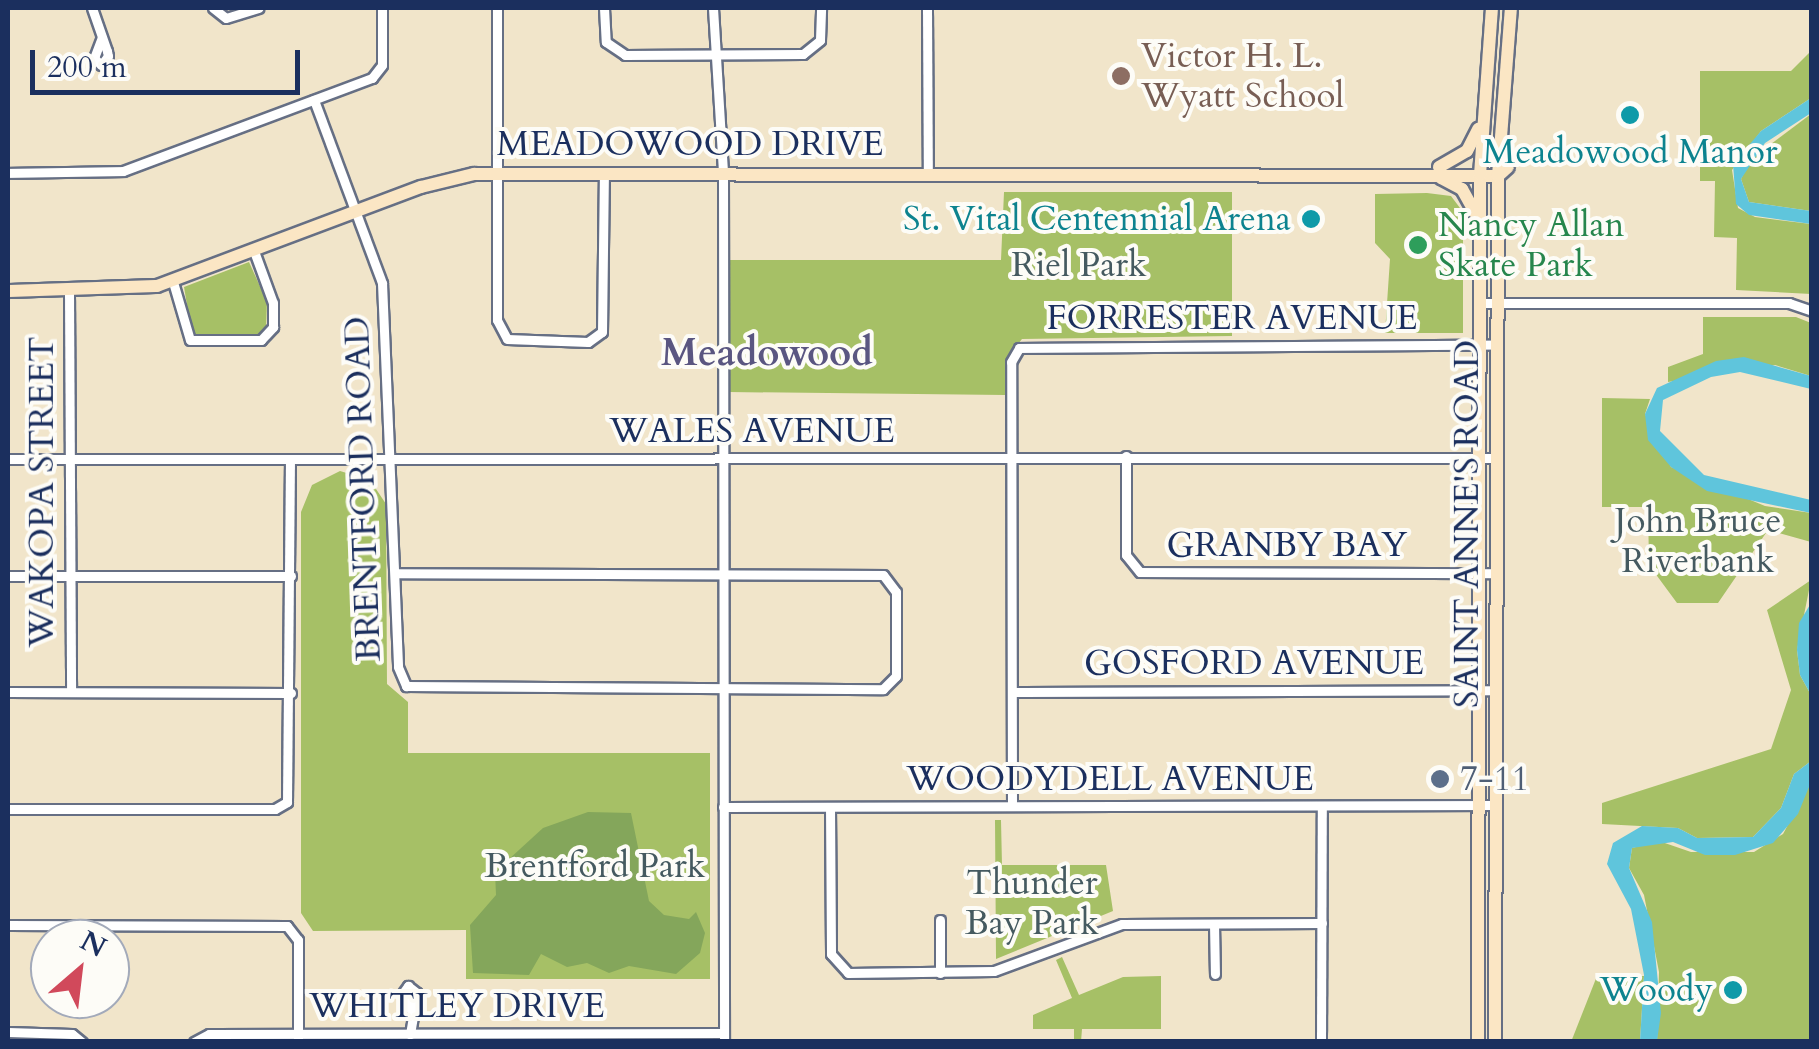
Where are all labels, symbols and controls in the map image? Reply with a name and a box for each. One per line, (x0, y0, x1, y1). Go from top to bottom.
scale bar (35, 30, 305, 92)
place label: Victor H. L. Wyatt School (1141, 35, 1344, 117)
text: 200 m (47, 47, 127, 88)
marker: Victor H. L. Wyatt School (1110, 65, 1132, 87)
marker: Meadowood Manor (1619, 104, 1641, 126)
street label: MEADOWOOD DRIVE (496, 123, 884, 165)
place label: Meadowood Manor (1482, 131, 1778, 173)
place label: St. Vital Centennial Arena (903, 198, 1291, 240)
place label: Nancy Allan Skate Park (1438, 204, 1624, 286)
marker: St. Vital Centennial Arena (1300, 208, 1322, 230)
marker: Nancy Allan Skate Park (1407, 234, 1429, 256)
park label: Riel Park (1011, 244, 1147, 286)
street label: FORRESTER AVENUE (1046, 297, 1418, 339)
street label: BRENTFORD ROAD (336, 316, 390, 662)
district label: Meadowood (661, 331, 873, 377)
street label: WAKOPA STREET (21, 336, 63, 648)
street label: SAINT ANNE'S ROAD (1446, 340, 1488, 708)
street label: WALES AVENUE (609, 410, 895, 452)
park label: John Bruce Riverbank (1615, 500, 1781, 582)
street label: GRANBY BAY (1167, 524, 1407, 566)
street label: GOSFORD AVENUE (1084, 642, 1424, 684)
street label: WOODYDELL AVENUE (906, 758, 1314, 800)
place label: 7-11 (1460, 758, 1529, 800)
marker: 7-11 (1429, 768, 1451, 790)
park label: Brentford Park (484, 845, 706, 887)
park label: Thunder Bay Park (965, 862, 1099, 944)
north arrow (30, 919, 130, 1019)
text: N (73, 922, 113, 967)
place label: Woody (1599, 969, 1713, 1011)
marker: Woody (1722, 979, 1744, 1001)
street label: WHITLEY DRIVE (309, 985, 605, 1027)

